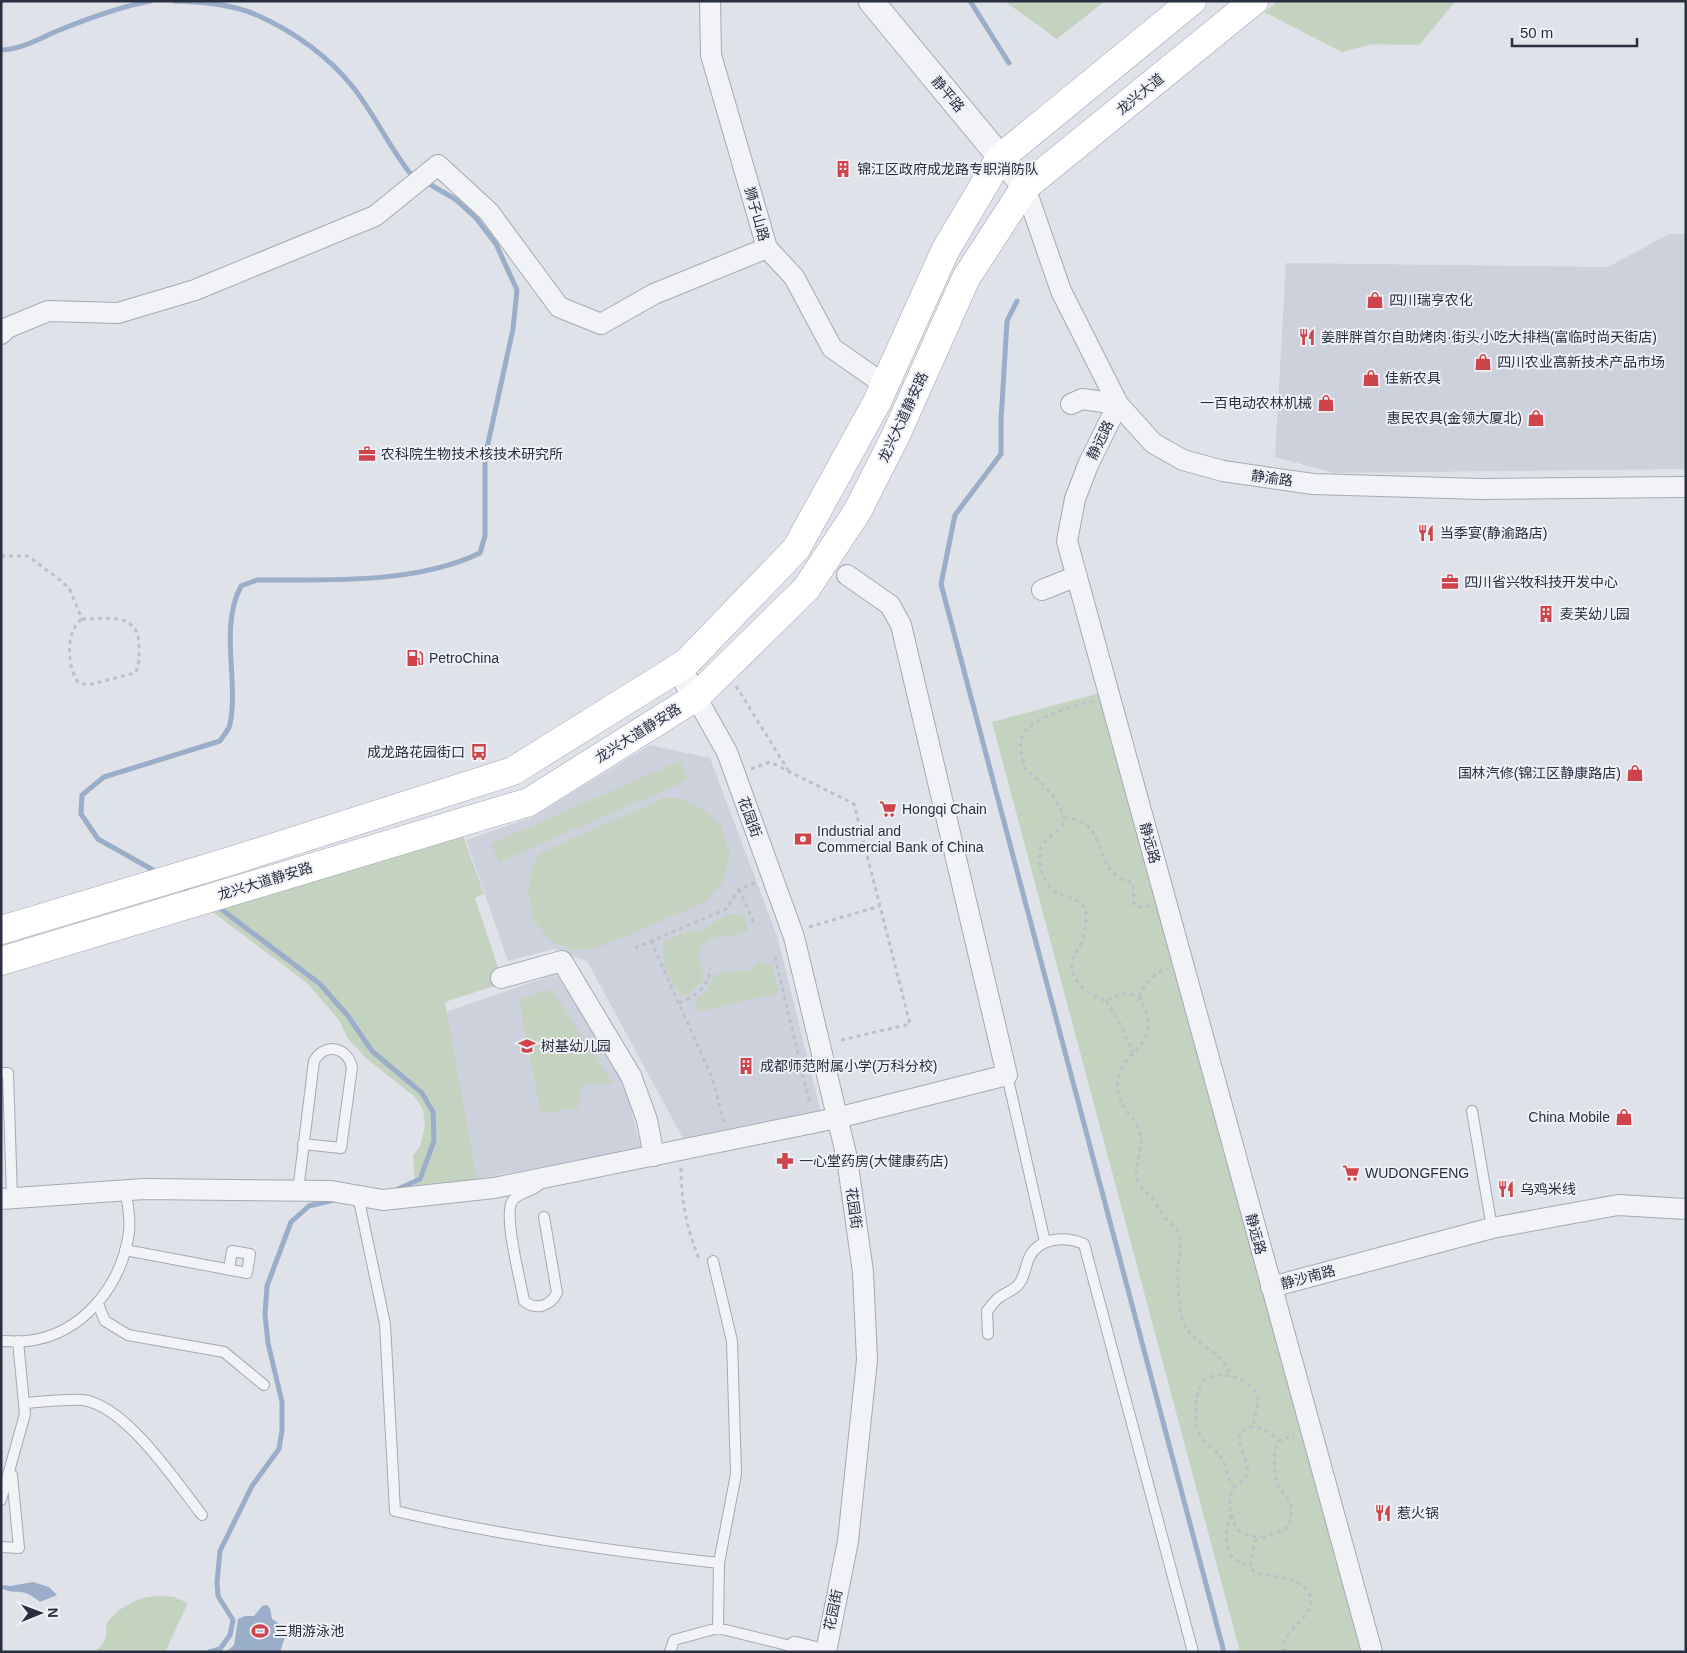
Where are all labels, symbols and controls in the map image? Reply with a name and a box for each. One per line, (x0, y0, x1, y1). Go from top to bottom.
scale bar (1512, 15, 1637, 47)
text: 50 m (1520, 24, 1553, 41)
street label: 龙兴大道 (1113, 70, 1167, 118)
street label: 静平路 (928, 73, 968, 115)
building icon: 锦江区政府成龙路专职消防队 (833, 159, 853, 179)
place label: 锦江区政府成龙路专职消防队 (857, 161, 1039, 177)
street label: 狮子山路 (742, 185, 772, 243)
shop icon: 四川瑞亨农化 (1365, 290, 1385, 310)
place label: 四川瑞亨农化 (1389, 292, 1473, 308)
restaurant icon: 姜胖胖首尔自助烤肉·街头小吃大排档(富临时尚天街店) (1297, 327, 1317, 347)
place label: 姜胖胖首尔自助烤肉·街头小吃大排档(富临时尚天街店) (1321, 329, 1657, 345)
shop icon: 四川农业高新技术产品市场 (1473, 352, 1493, 372)
place label: 四川农业高新技术产品市场 (1497, 354, 1665, 370)
shop icon: 佳新农具 (1361, 368, 1381, 388)
street label: 龙兴大道静安路 (875, 369, 931, 465)
place label: 佳新农具 (1385, 370, 1441, 386)
shop icon: 一百电动农林机械 (1316, 393, 1336, 413)
place label: 一百电动农林机械 (1200, 395, 1312, 411)
shop icon: 惠民农具(金领大厦北) (1526, 408, 1546, 428)
place label: 惠民农具(金领大厦北) (1387, 410, 1522, 426)
street label: 静远路 (1084, 418, 1116, 462)
office icon: 农科院生物技术核技术研究所 (357, 444, 377, 464)
place label: 农科院生物技术核技术研究所 (381, 446, 563, 462)
street label: 静渝路 (1250, 467, 1294, 489)
restaurant icon: 当季宴(静渝路店) (1416, 523, 1436, 543)
place label: 当季宴(静渝路店) (1440, 525, 1547, 541)
office icon: 四川省兴牧科技开发中心 (1440, 572, 1460, 592)
place label: 四川省兴牧科技开发中心 (1464, 574, 1618, 590)
building icon: 麦芙幼儿园 (1536, 604, 1556, 624)
place label: 麦芙幼儿园 (1560, 606, 1630, 622)
fuel station icon: PetroChina (405, 648, 425, 668)
place label: PetroChina (429, 650, 499, 666)
street label: 龙兴大道静安路 (592, 700, 684, 766)
bus stop icon: 成龙路花园街口 (469, 742, 489, 762)
place label: 成龙路花园街口 (367, 744, 465, 760)
shop icon: 国林汽修(锦江区静康路店) (1625, 763, 1645, 783)
place label: 国林汽修(锦江区静康路店) (1458, 765, 1621, 781)
street label: 花园街 (735, 795, 765, 839)
supermarket icon: Hongqi Chain (878, 799, 898, 819)
place label: Hongqi Chain (902, 801, 987, 817)
street label: 静远路 (1137, 821, 1163, 865)
place label: Industrial and Commercial Bank of China (817, 823, 984, 855)
bank icon: Industrial and Commercial Bank of China (793, 829, 813, 849)
street label: 龙兴大道静安路 (216, 859, 314, 903)
school or university icon: 树基幼儿园 (517, 1036, 537, 1056)
place label: 树基幼儿园 (541, 1038, 611, 1054)
building icon: 成都师范附属小学(万科分校) (736, 1056, 756, 1076)
place label: 成都师范附属小学(万科分校) (760, 1058, 937, 1074)
shop icon: China Mobile (1614, 1107, 1634, 1127)
place label: China Mobile (1528, 1109, 1610, 1125)
pharmacy icon: 一心堂药房(大健康药店) (775, 1151, 795, 1171)
place label: 一心堂药房(大健康药店) (799, 1153, 948, 1169)
supermarket icon: WUDONGFENG (1341, 1163, 1361, 1183)
place label: WUDONGFENG (1365, 1165, 1469, 1181)
restaurant icon: 乌鸡米线 (1496, 1179, 1516, 1199)
place label: 乌鸡米线 (1520, 1181, 1576, 1197)
street label: 花园街 (843, 1186, 865, 1230)
street label: 静远路 (1243, 1212, 1269, 1256)
street label: 静沙南路 (1279, 1262, 1337, 1292)
restaurant icon: 惹火锅 (1373, 1503, 1393, 1523)
place label: 惹火锅 (1397, 1505, 1439, 1521)
north arrow (15, 1588, 65, 1638)
street label: 花园街 (821, 1588, 845, 1632)
text: N (45, 1608, 61, 1618)
sports icon: 三期游泳池 (250, 1621, 270, 1641)
place label: 三期游泳池 (274, 1623, 344, 1639)

